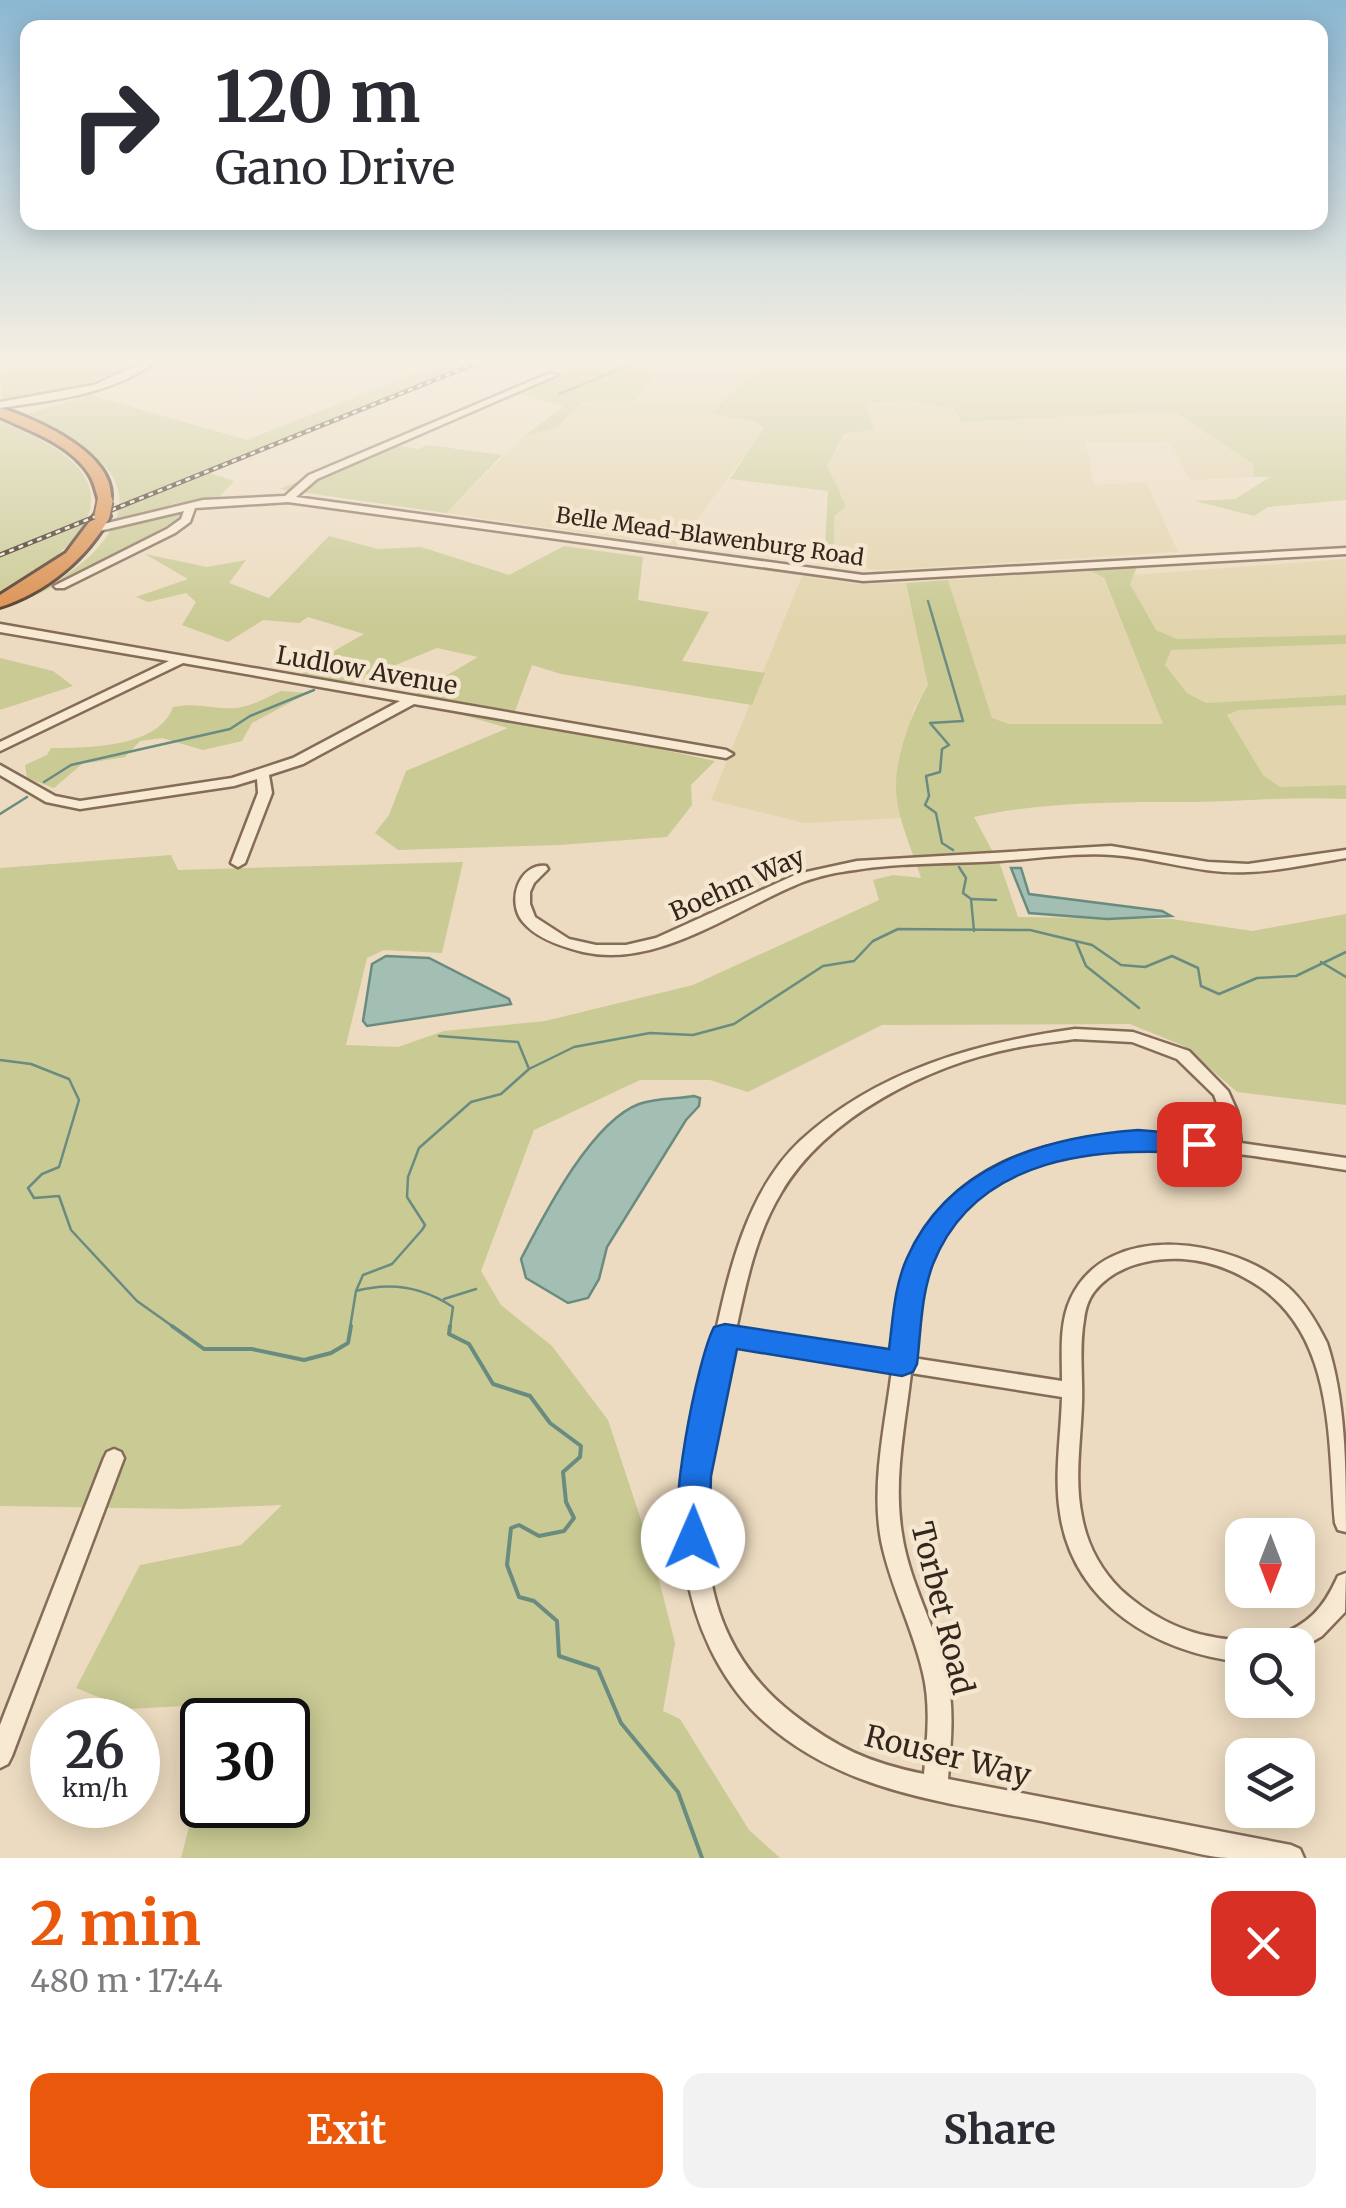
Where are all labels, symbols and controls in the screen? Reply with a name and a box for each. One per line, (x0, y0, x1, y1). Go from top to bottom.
text: 120 m (215, 53, 420, 141)
icon: right (50, 60, 180, 190)
text: Gano Drive (215, 140, 455, 196)
street label: Belle Mead-Blawenburg Road (554, 501, 866, 571)
street label: Ludlow Avenue (274, 638, 460, 702)
street label: Boehm Way (665, 840, 810, 928)
pin (1157, 1102, 1242, 1187)
icon: arrive (1172, 1117, 1227, 1172)
position arrow (641, 1486, 745, 1590)
street label: Torbet Road (903, 1518, 983, 1698)
north arrow (1225, 1518, 1315, 1608)
map controls (1225, 1518, 1315, 1828)
button: search (1225, 1628, 1315, 1718)
speed limit sign: 30 (180, 1698, 310, 1828)
street label: Rouser Way (861, 1716, 1035, 1794)
text: 26 (65, 1719, 125, 1782)
button: layers (1225, 1738, 1315, 1828)
text: km/h (62, 1772, 128, 1804)
text: 2 min (30, 1886, 201, 1961)
button: close (1211, 1891, 1316, 1996)
text: 480 m · 17:44 (30, 1961, 222, 2001)
button: Exit (30, 2073, 663, 2188)
button: Share (683, 2073, 1316, 2188)

